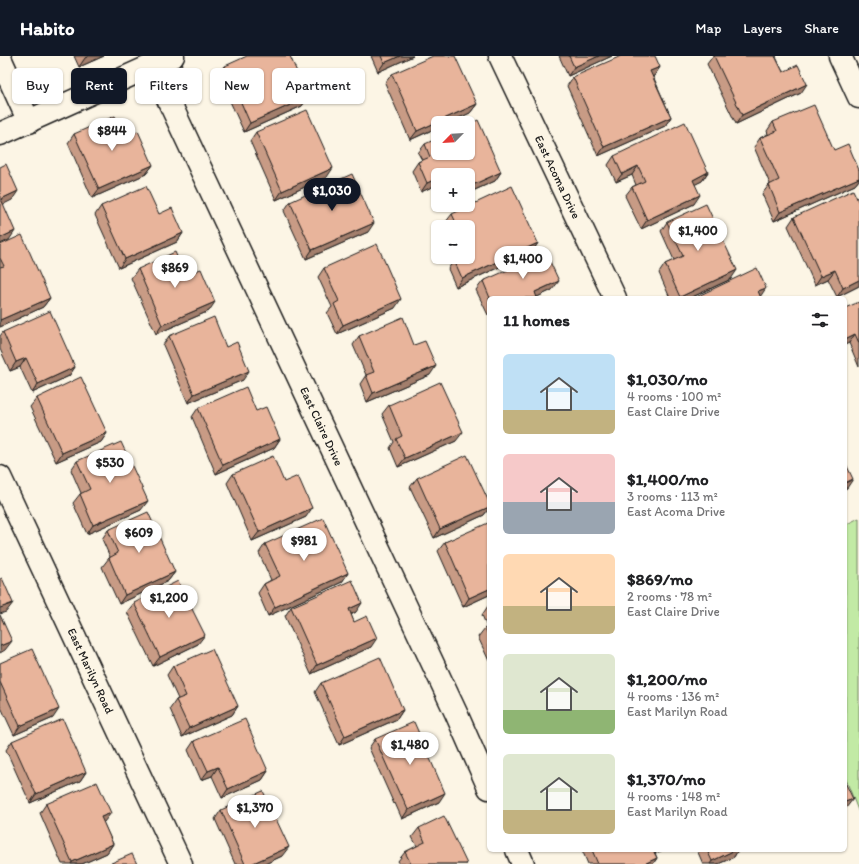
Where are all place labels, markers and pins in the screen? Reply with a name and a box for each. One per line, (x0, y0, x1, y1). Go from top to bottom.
pin: $844 (88, 118, 136, 152)
pin: $1,030 (299, 178, 365, 212)
pin: $1,400 (665, 218, 731, 252)
pin: $1,400 (490, 246, 556, 280)
pin: $869 (151, 255, 199, 289)
pin: $530 (86, 450, 134, 484)
pin: $609 (115, 520, 163, 554)
pin: $981 (280, 528, 328, 562)
pin: $1,200 (136, 585, 202, 619)
pin: $1,480 (377, 732, 443, 766)
pin: $1,370 (222, 795, 288, 829)

